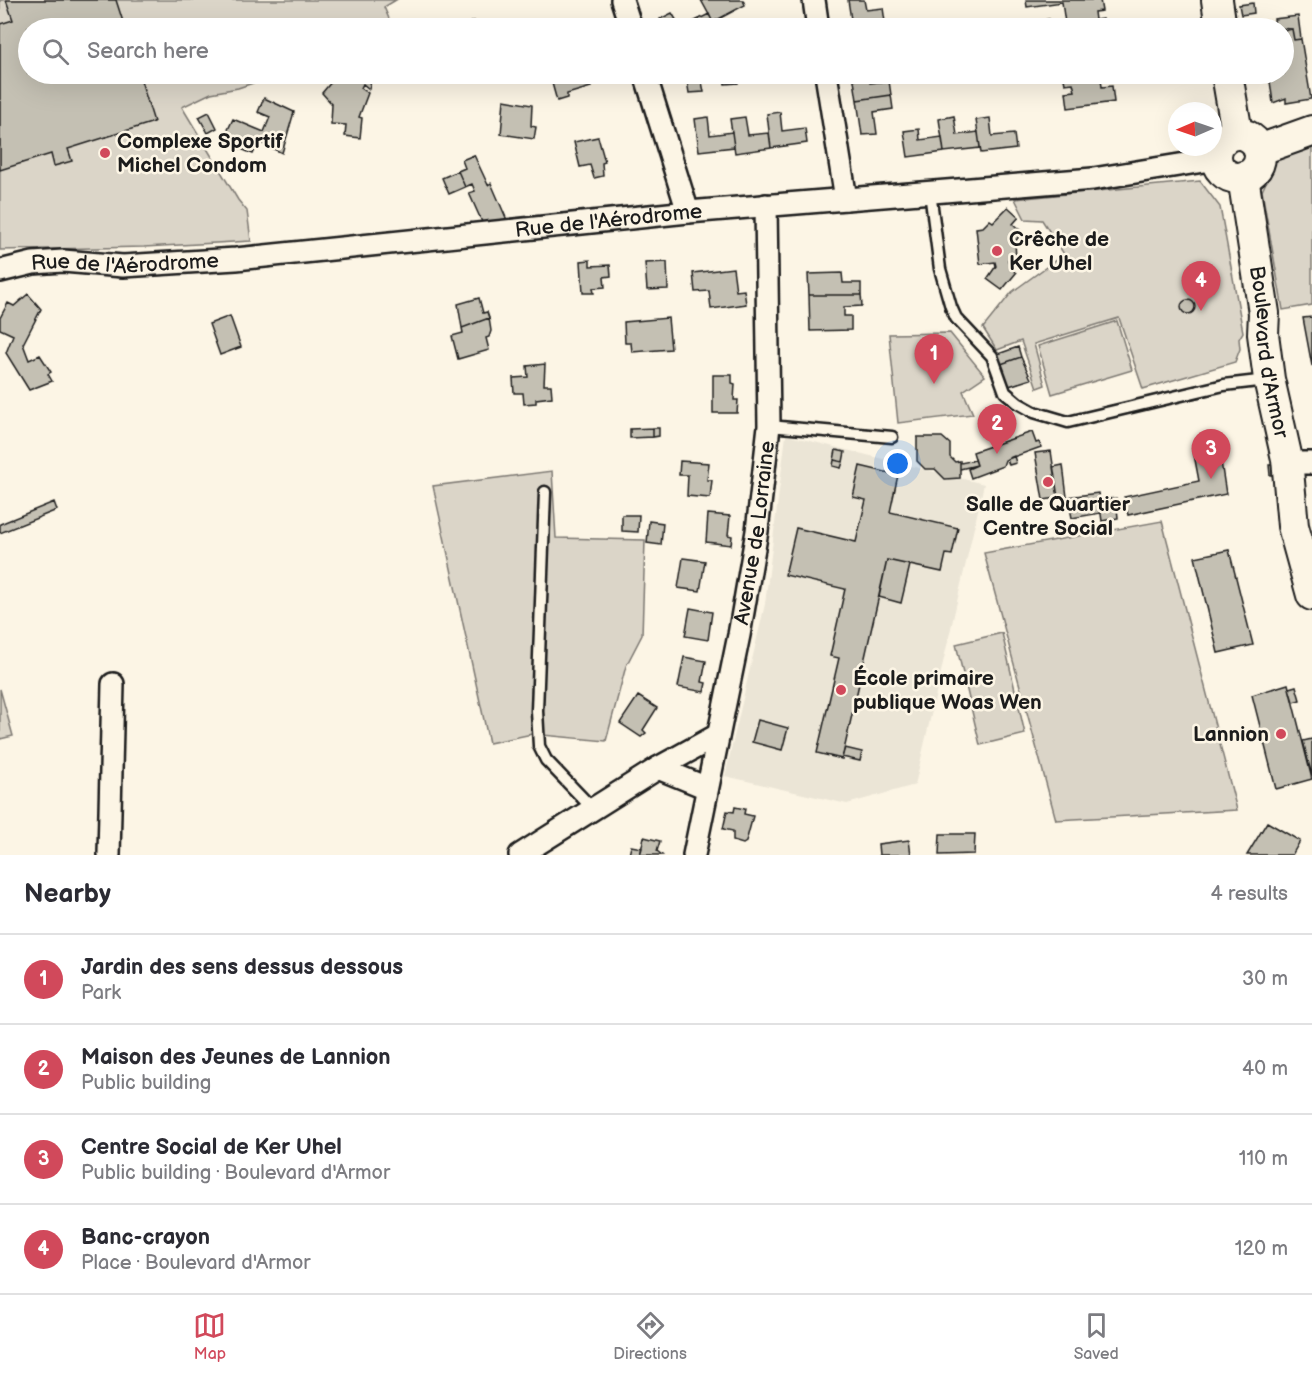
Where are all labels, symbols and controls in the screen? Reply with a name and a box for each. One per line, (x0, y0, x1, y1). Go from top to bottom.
search box (18, 18, 1294, 84)
icon: search (39, 35, 72, 68)
text: Search here (87, 38, 209, 65)
north arrow (1168, 102, 1222, 156)
place label: Complexe Sportif Michel Condom (117, 129, 284, 178)
marker: Complexe Sportif Michel Condom (98, 146, 112, 160)
street label: Rue de l'Aérodrome (514, 198, 703, 242)
place label: Crêche de Ker Uhel (1009, 227, 1109, 276)
marker: Crêche de Ker Uhel (990, 244, 1004, 258)
street label: Rue de l'Aérodrome (30, 248, 219, 279)
pin: 4 (1182, 262, 1220, 311)
street label: Boulevard d'Armor (1244, 264, 1294, 441)
pin: 1 (914, 334, 954, 384)
pin: 2 (978, 404, 1016, 454)
pin: 3 (1192, 430, 1230, 479)
street label: Avenue de Lorraine (728, 439, 780, 627)
your location (883, 449, 912, 478)
marker: Salle de Quartier Centre Social (1041, 475, 1055, 489)
place label: Salle de Quartier Centre Social (966, 492, 1131, 541)
place label: École primaire publique Woas Wen (853, 665, 1042, 715)
marker: École primaire publique Woas Wen (834, 683, 848, 697)
place label: Lannion (1193, 722, 1269, 747)
marker: Lannion (1274, 727, 1288, 741)
text: Nearby (24, 879, 111, 910)
text: 4 results (1210, 882, 1288, 906)
text: Jardin des sens dessus dessous (81, 954, 403, 981)
text: 1 (39, 967, 48, 991)
text: 30 m (1242, 967, 1288, 991)
text: Park (81, 981, 121, 1005)
text: Maison des Jeunes de Lannion (81, 1044, 391, 1071)
text: 2 (38, 1057, 49, 1081)
text: 40 m (1242, 1057, 1288, 1081)
text: Public building (81, 1071, 211, 1095)
text: Centre Social de Ker Uhel (81, 1134, 342, 1161)
text: 3 (38, 1147, 49, 1171)
text: 110 m (1239, 1147, 1288, 1171)
text: Public building · Boulevard d'Armor (81, 1161, 390, 1185)
text: Banc-crayon (81, 1224, 210, 1251)
text: 4 (38, 1237, 49, 1261)
text: 120 m (1235, 1237, 1288, 1261)
text: Place · Boulevard d'Armor (81, 1251, 311, 1275)
tab: Map (193, 1309, 226, 1364)
tab: Directions (613, 1309, 687, 1364)
tab: Saved (1074, 1309, 1119, 1364)

